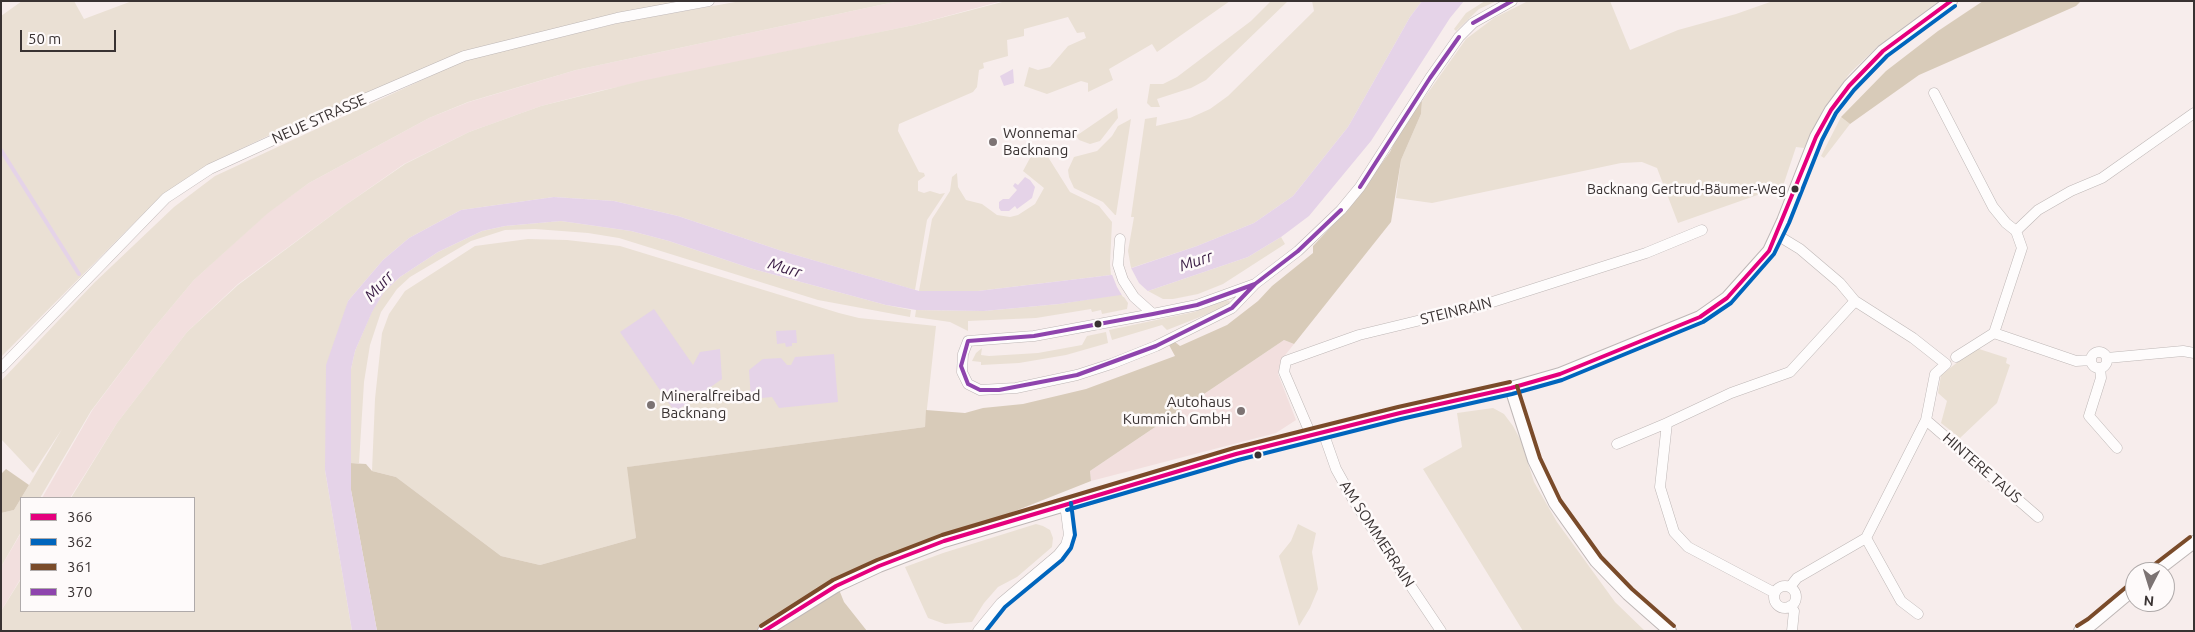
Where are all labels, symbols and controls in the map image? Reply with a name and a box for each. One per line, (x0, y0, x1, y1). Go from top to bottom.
scale bar (22, 20, 119, 52)
text: 50 m (28, 30, 61, 47)
street label: NEUE STRASSE (269, 90, 369, 148)
place label: Wonnemar Backnang (1003, 124, 1077, 159)
marker: Wonnemar Backnang (987, 136, 999, 148)
place label: Backnang Gertrud-Bäumer-Weg (1587, 181, 1786, 197)
marker: Backnang Gertrud-Bäumer-Weg (1790, 184, 1800, 194)
water label: Murr (1177, 246, 1215, 276)
water label: Murr (766, 254, 804, 282)
water label: Murr (360, 267, 398, 305)
street label: STEINRAIN (1418, 293, 1494, 329)
unlabelled marker (1093, 319, 1103, 329)
place label: Mineralfreibad Backnang (661, 387, 760, 422)
place label: Autohaus Kummich GmbH (1123, 393, 1231, 428)
marker: Mineralfreibad Backnang (645, 399, 657, 411)
marker: Autohaus Kummich GmbH (1235, 405, 1247, 417)
street label: HINTERE TAUS (1939, 429, 2025, 507)
unlabelled marker (1253, 450, 1263, 460)
street label: AM SOMMERRAIN (1336, 477, 1418, 591)
legend (20, 497, 195, 612)
text: 366 (67, 508, 92, 525)
text: 362 (67, 533, 92, 550)
text: 361 (67, 558, 92, 575)
north arrow (2125, 562, 2175, 612)
text: 370 (67, 583, 92, 600)
text: N (2143, 593, 2155, 609)

